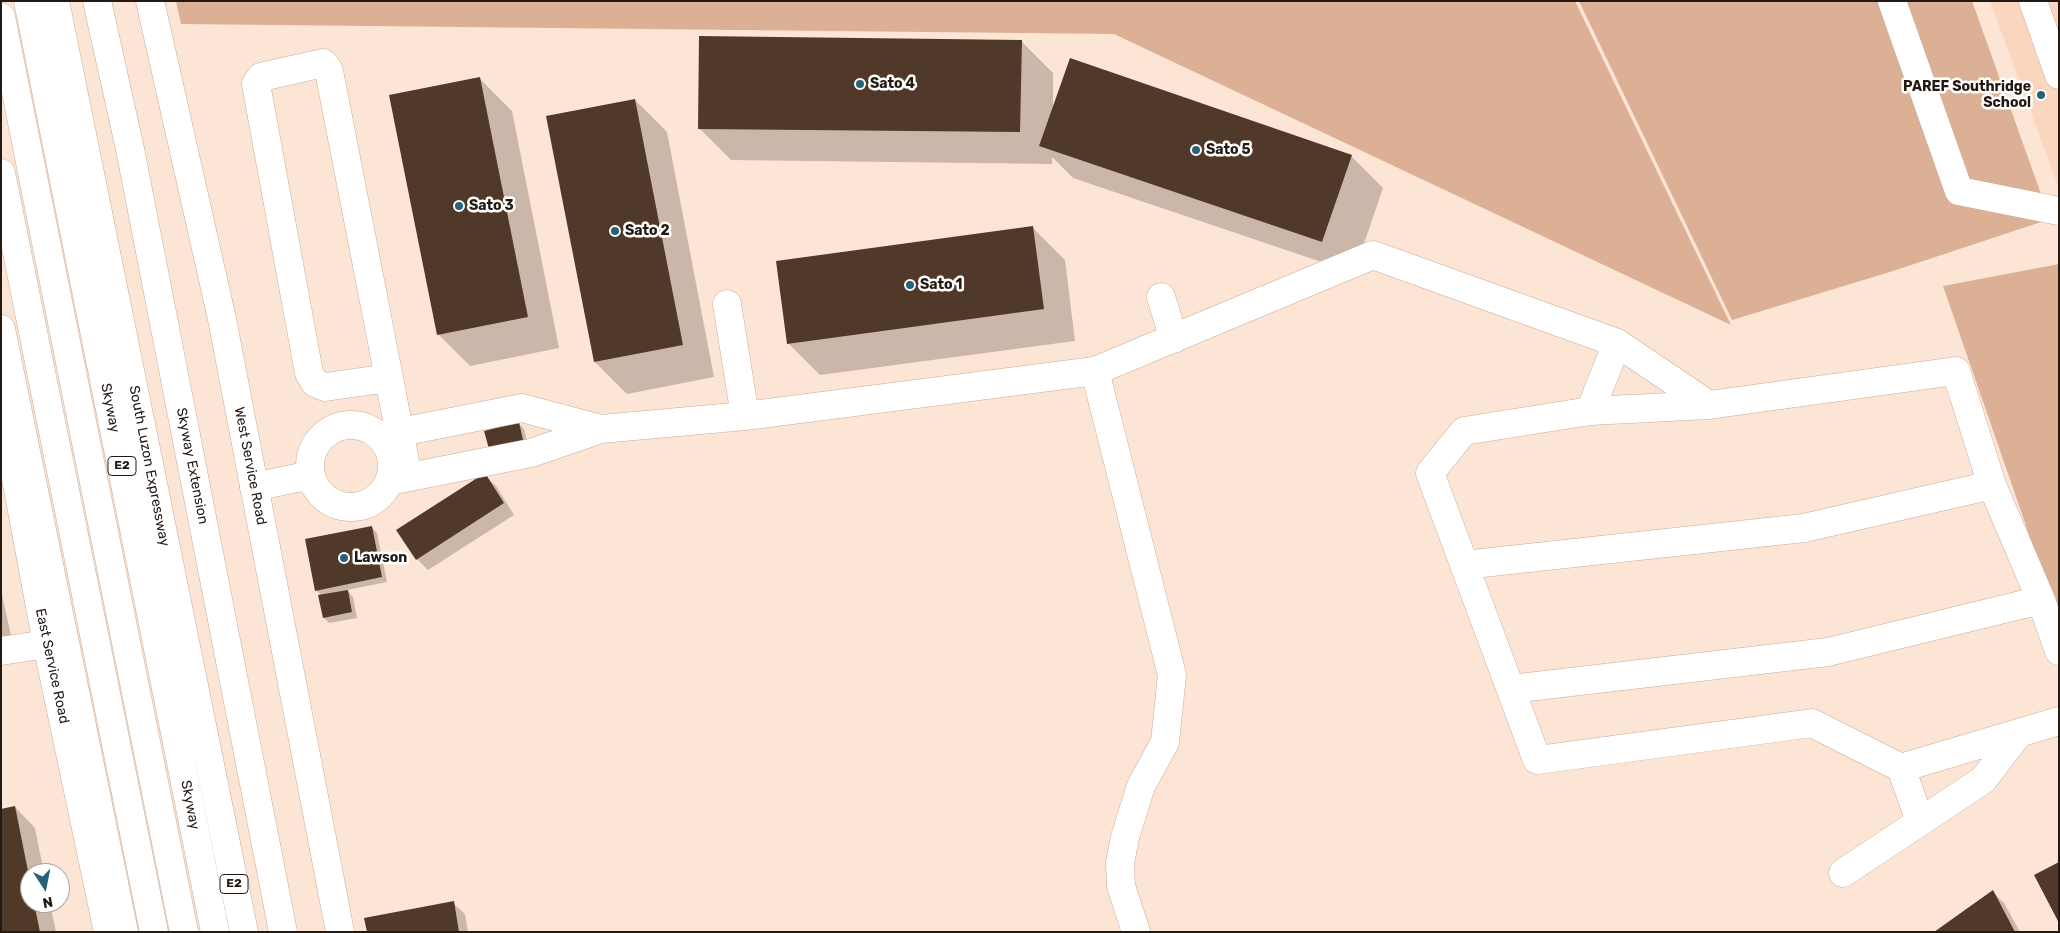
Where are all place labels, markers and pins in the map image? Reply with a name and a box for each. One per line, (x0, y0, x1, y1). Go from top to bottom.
place label: Sato 4 (870, 76, 915, 92)
marker: Sato 4 (854, 78, 866, 90)
place label: PAREF Southridge School (1903, 79, 2031, 111)
marker: PAREF Southridge School (2035, 89, 2047, 101)
place label: Sato 5 (1206, 142, 1251, 158)
marker: Sato 5 (1190, 144, 1202, 156)
place label: Sato 3 (469, 198, 514, 214)
marker: Sato 3 (453, 200, 465, 212)
place label: Sato 2 (625, 223, 670, 239)
marker: Sato 2 (609, 225, 621, 237)
place label: Sato 1 (920, 277, 963, 293)
marker: Sato 1 (904, 279, 916, 291)
place label: Lawson (354, 550, 407, 566)
marker: Lawson (338, 552, 350, 564)

